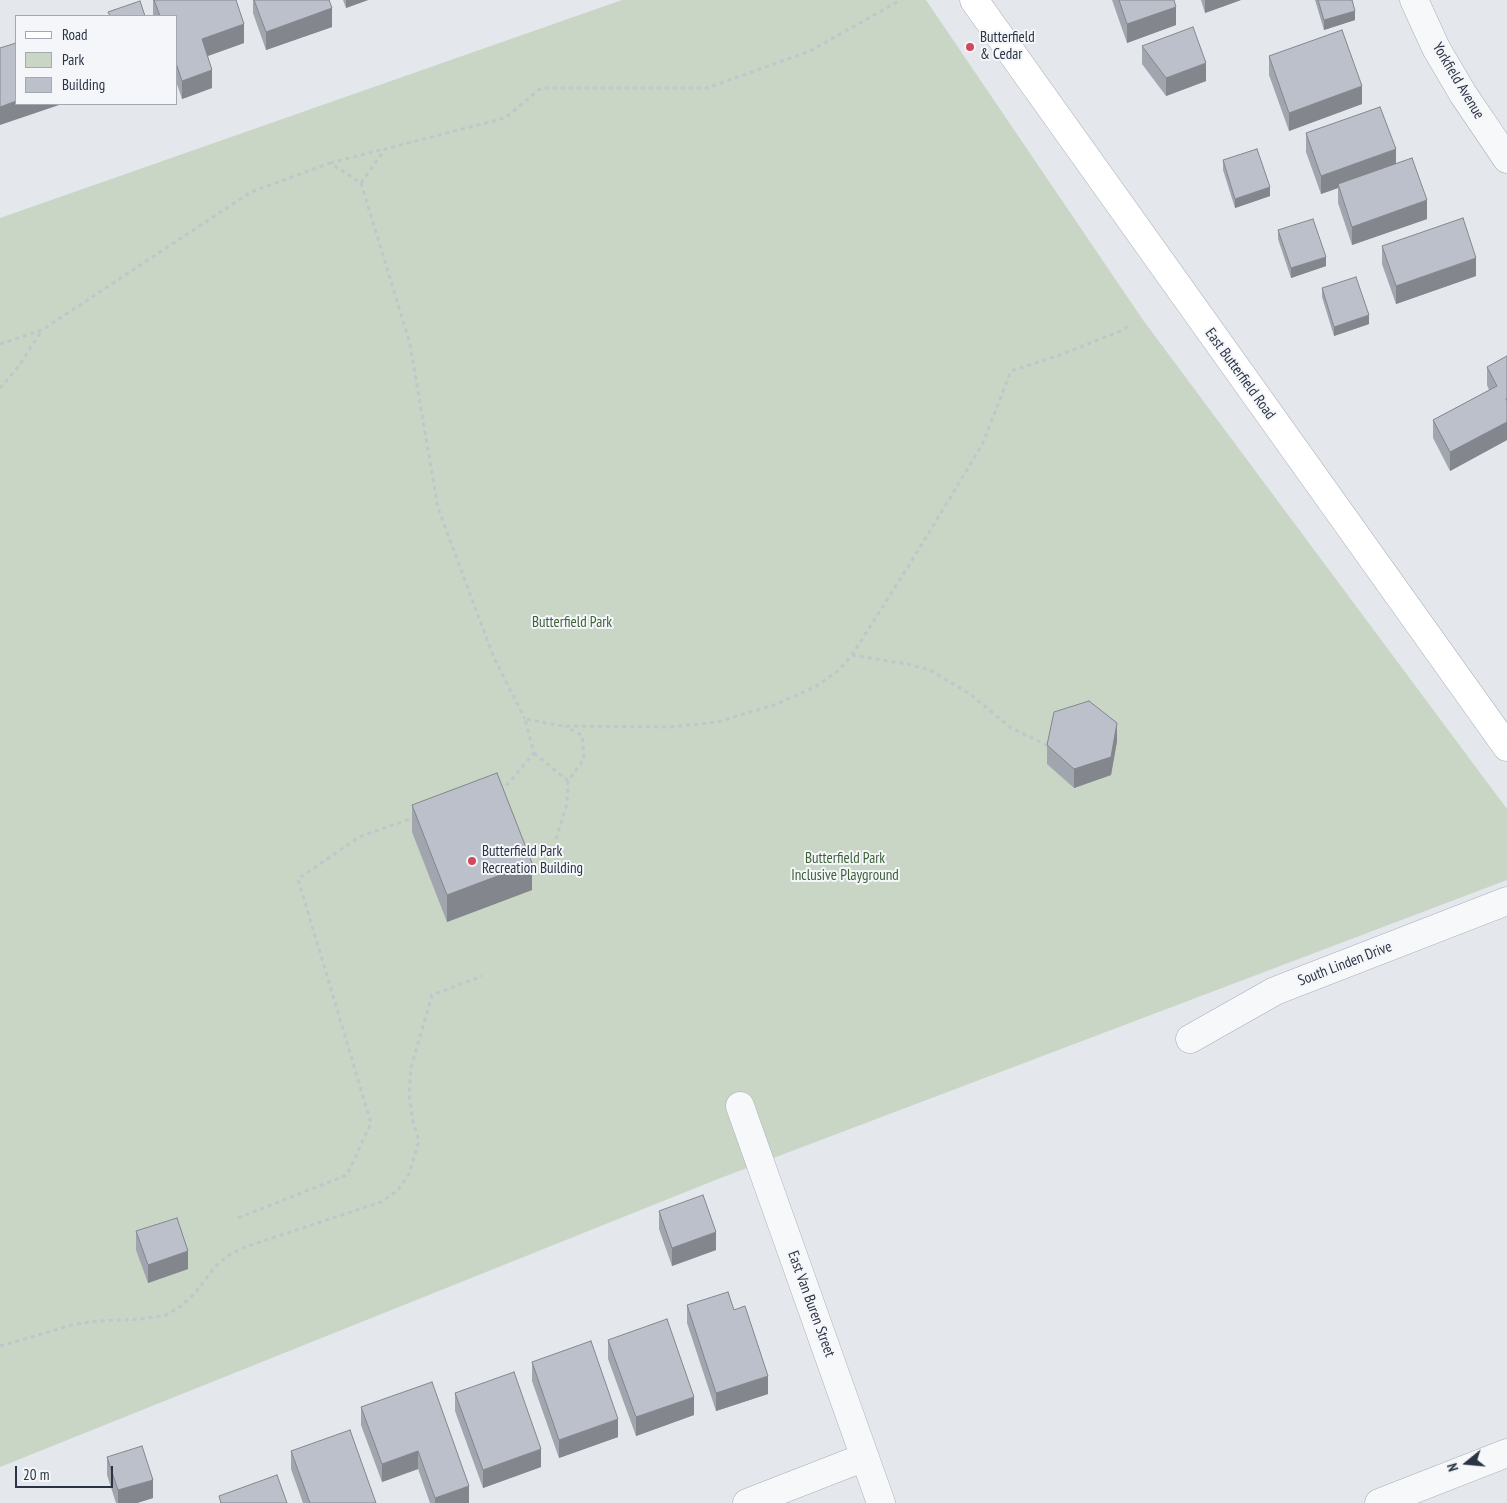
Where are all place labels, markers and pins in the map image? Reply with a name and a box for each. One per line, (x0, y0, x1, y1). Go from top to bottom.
place label: Butterfield & Cedar (980, 29, 1035, 64)
marker: Butterfield & Cedar (964, 41, 976, 53)
place label: Butterfield Park Recreation Building (482, 843, 583, 878)
marker: Butterfield Park Recreation Building (466, 855, 478, 867)

